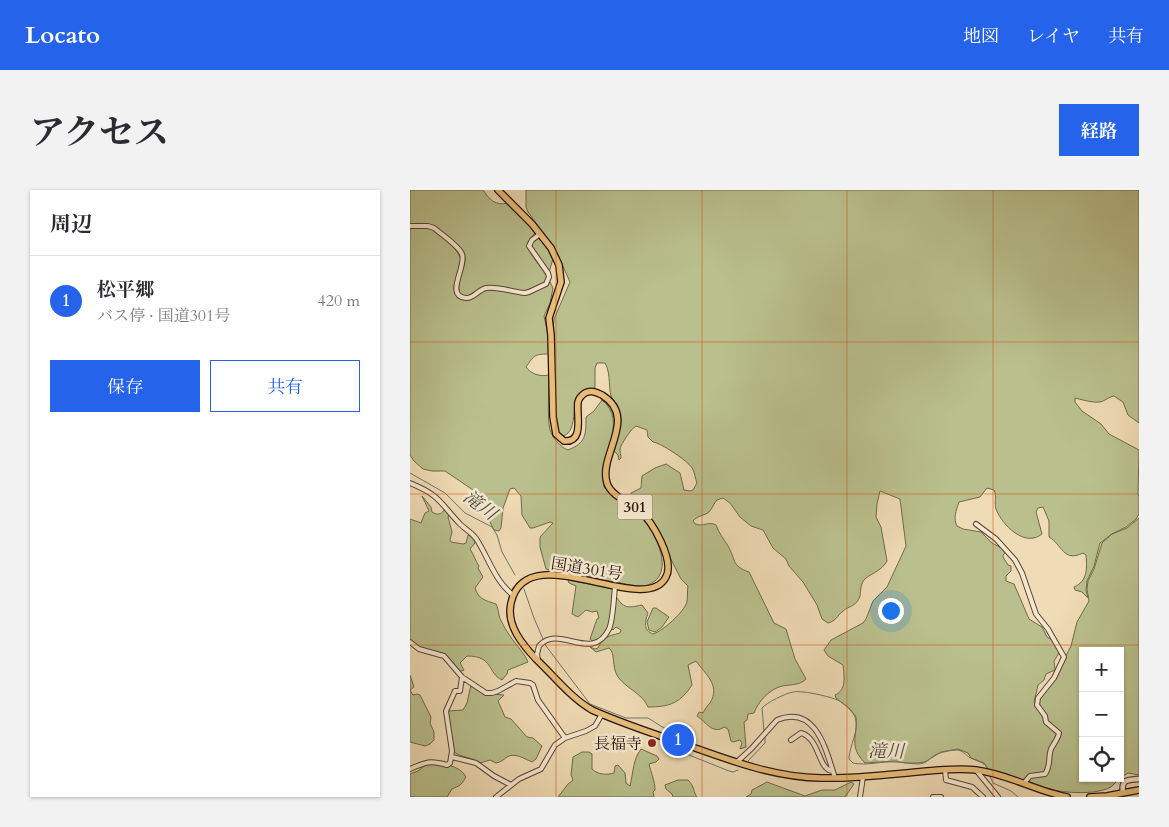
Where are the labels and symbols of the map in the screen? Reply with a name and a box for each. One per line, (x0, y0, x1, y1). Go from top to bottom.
water label: 滝川 (458, 485, 503, 527)
road number: 301 (618, 494, 652, 520)
street label: 国道301号 (549, 552, 624, 586)
your location (878, 598, 904, 624)
pin: 1 (662, 721, 694, 759)
place label: 長福寺 (594, 733, 642, 755)
marker: 長福寺 (646, 737, 658, 749)
water label: 滝川 (868, 739, 906, 764)

